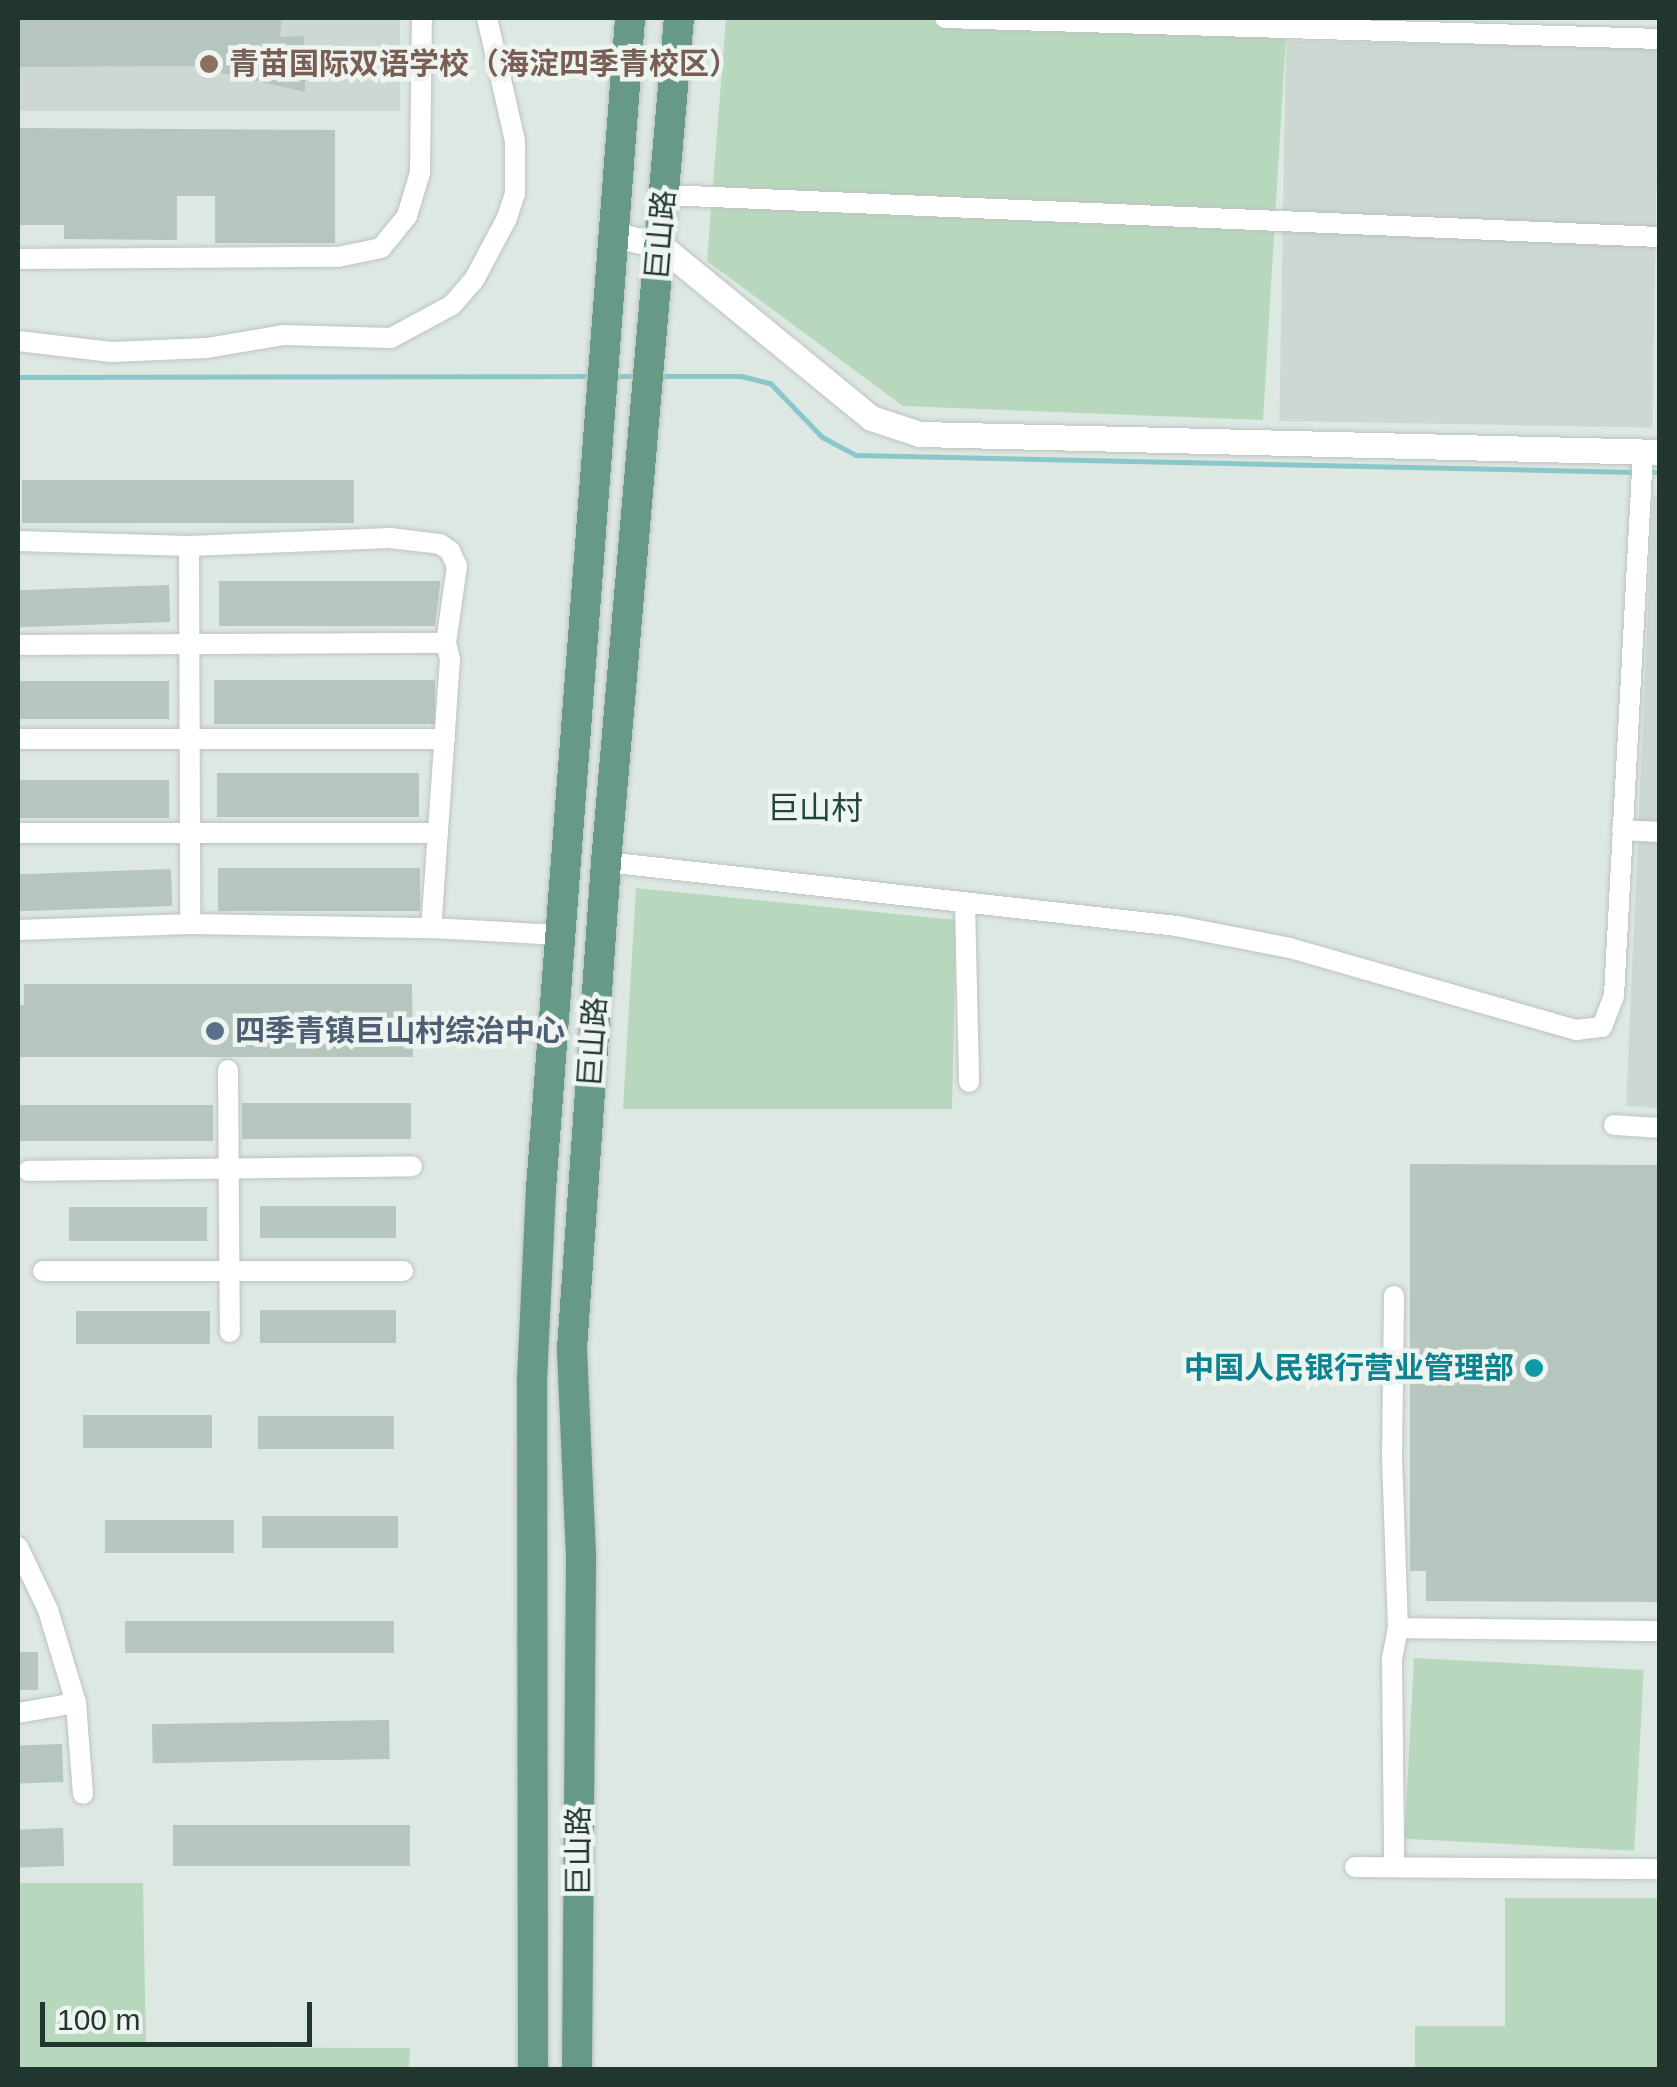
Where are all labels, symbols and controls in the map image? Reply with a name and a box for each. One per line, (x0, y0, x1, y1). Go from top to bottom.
place label: 青苗国际双语学校（海淀四季青校区） (229, 46, 739, 82)
marker: 青苗国际双语学校（海淀四季青校区） (198, 53, 220, 75)
street label: 巨山路 (639, 189, 683, 281)
district label: 巨山村 (767, 789, 863, 827)
street label: 巨山路 (572, 996, 614, 1088)
place label: 四季青镇巨山村综治中心 (235, 1013, 565, 1049)
marker: 四季青镇巨山村综治中心 (204, 1020, 226, 1042)
place label: 中国人民银行营业管理部 (1184, 1350, 1514, 1386)
marker: 中国人民银行营业管理部 (1523, 1357, 1545, 1379)
street label: 巨山路 (561, 1806, 597, 1896)
scale bar (45, 1982, 318, 2044)
text: 100 m (57, 2003, 140, 2036)

